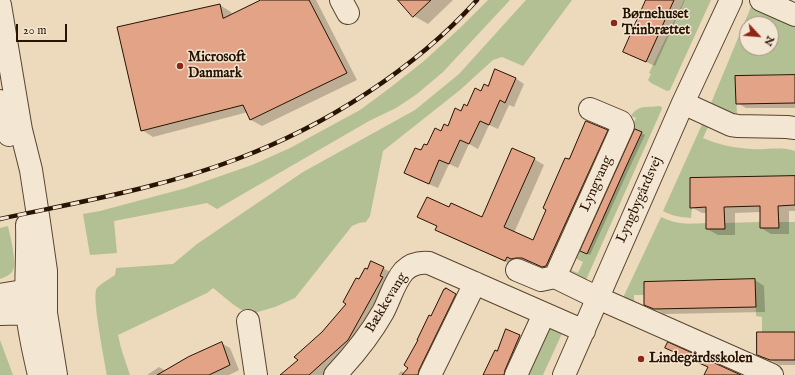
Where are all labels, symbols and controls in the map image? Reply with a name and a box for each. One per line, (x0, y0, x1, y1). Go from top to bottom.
place label: Børnehuset Trinbrættet (622, 7, 690, 40)
scale bar (18, 16, 69, 42)
north arrow (739, 16, 779, 56)
marker: Børnehuset Trinbrættet (609, 18, 619, 28)
text: 20 m (23, 23, 46, 38)
text: N (761, 33, 777, 48)
place label: Microsoft Danmark (188, 50, 246, 82)
marker: Microsoft Danmark (175, 61, 185, 71)
street label: Lyngvang (577, 154, 617, 214)
street label: Lyngbygårdsvej (613, 154, 667, 246)
street label: Bækkevang (363, 270, 411, 336)
place label: Lindegårdsskolen (649, 351, 753, 367)
marker: Lindegårdsskolen (636, 354, 646, 364)

